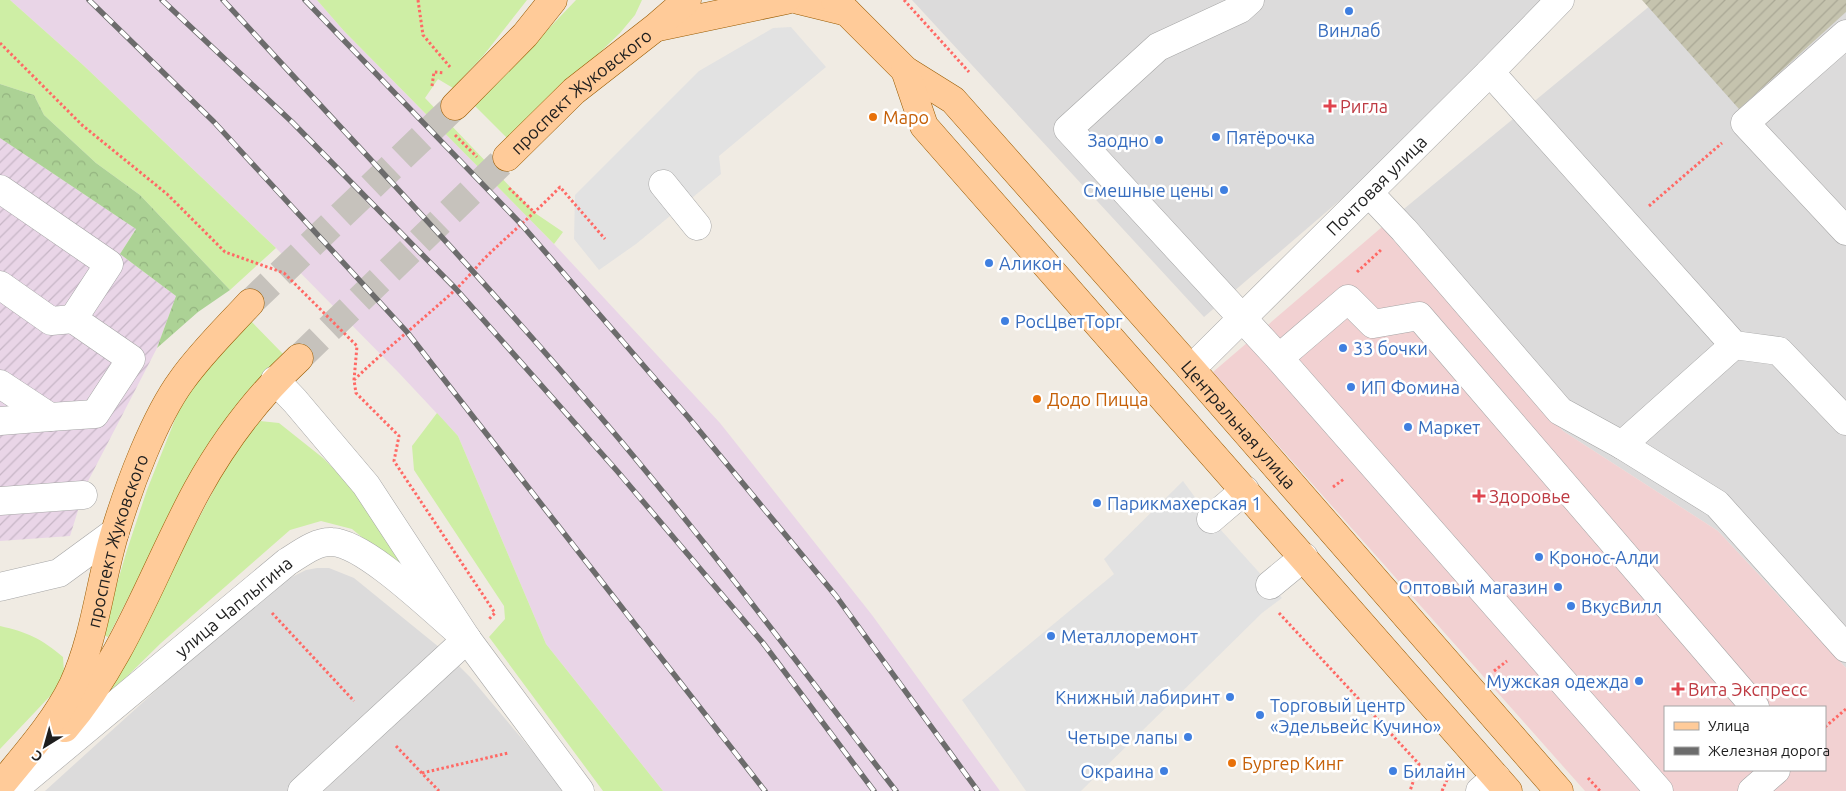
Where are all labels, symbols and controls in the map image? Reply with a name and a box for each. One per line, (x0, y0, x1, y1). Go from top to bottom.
marker: Винлаб (1343, 5, 1355, 17)
place label: Винлаб (1318, 20, 1380, 40)
street label: проспект Жуковского (506, 25, 655, 158)
place label: Ригла (1340, 96, 1388, 116)
marker: Ригла (1324, 100, 1336, 112)
place label: Маро (883, 107, 929, 127)
marker: Маро (867, 111, 879, 123)
place label: Пятёрочка (1226, 127, 1315, 147)
place label: Заодно (1088, 130, 1149, 150)
marker: Пятёрочка (1210, 131, 1222, 143)
street label: Почтовая улица (1322, 131, 1430, 239)
marker: Заодно (1153, 134, 1165, 146)
place label: Смешные цены (1083, 180, 1214, 200)
marker: Смешные цены (1218, 184, 1230, 196)
place label: Аликон (999, 253, 1062, 273)
marker: Аликон (983, 257, 995, 269)
place label: РосЦветТорг (1015, 311, 1122, 331)
marker: РосЦветТорг (999, 315, 1011, 327)
place label: 33 бочки (1353, 338, 1428, 358)
marker: 33 бочки (1337, 342, 1349, 354)
street label: Центральная улица (1178, 356, 1300, 492)
place label: ИП Фомина (1361, 377, 1460, 397)
marker: ИП Фомина (1345, 381, 1357, 393)
place label: Додо Пицца (1047, 389, 1149, 409)
marker: Додо Пицца (1031, 393, 1043, 405)
place label: Маркет (1418, 417, 1480, 437)
marker: Маркет (1402, 421, 1414, 433)
street label: проспект Жуковского (83, 451, 152, 630)
place label: Здоровье (1489, 486, 1570, 506)
marker: Здоровье (1473, 490, 1485, 502)
place label: Парикмахерская 1 (1107, 493, 1262, 513)
marker: Парикмахерская 1 (1091, 497, 1103, 509)
place label: Кронос-Алди (1549, 547, 1659, 567)
marker: Кронос-Алди (1533, 551, 1545, 563)
street label: улица Чаплыгина (171, 552, 296, 661)
place label: Оптовый магазин (1398, 577, 1548, 597)
marker: Оптовый магазин (1552, 581, 1564, 593)
place label: ВкусВилл (1581, 596, 1662, 616)
marker: ВкусВилл (1565, 600, 1577, 612)
place label: Металлоремонт (1061, 626, 1198, 646)
marker: Металлоремонт (1045, 630, 1057, 642)
place label: Мужская одежда (1486, 671, 1629, 691)
marker: Мужская одежда (1633, 675, 1645, 687)
place label: Вита Экспресс (1688, 679, 1807, 699)
marker: Вита Экспресс (1672, 683, 1684, 695)
place label: Книжный лабиринт (1055, 687, 1220, 707)
marker: Книжный лабиринт (1224, 691, 1236, 703)
place label: Торговый центр «Эдельвейс Кучино» (1270, 695, 1441, 736)
legend (1664, 706, 1826, 771)
marker: Торговый центр «Эдельвейс Кучино» (1254, 709, 1266, 721)
text: Улица (1708, 717, 1750, 734)
north arrow (20, 721, 70, 771)
place label: Четыре лапы (1067, 727, 1178, 747)
marker: Четыре лапы (1182, 731, 1194, 743)
text: Железная дорога (1708, 742, 1830, 759)
text: С (29, 747, 46, 765)
place label: Бургер Кинг (1242, 753, 1343, 773)
marker: Бургер Кинг (1226, 757, 1238, 769)
place label: Окраина (1081, 761, 1154, 781)
place label: Билайн (1403, 761, 1466, 781)
marker: Окраина (1158, 765, 1170, 777)
marker: Билайн (1387, 765, 1399, 777)

